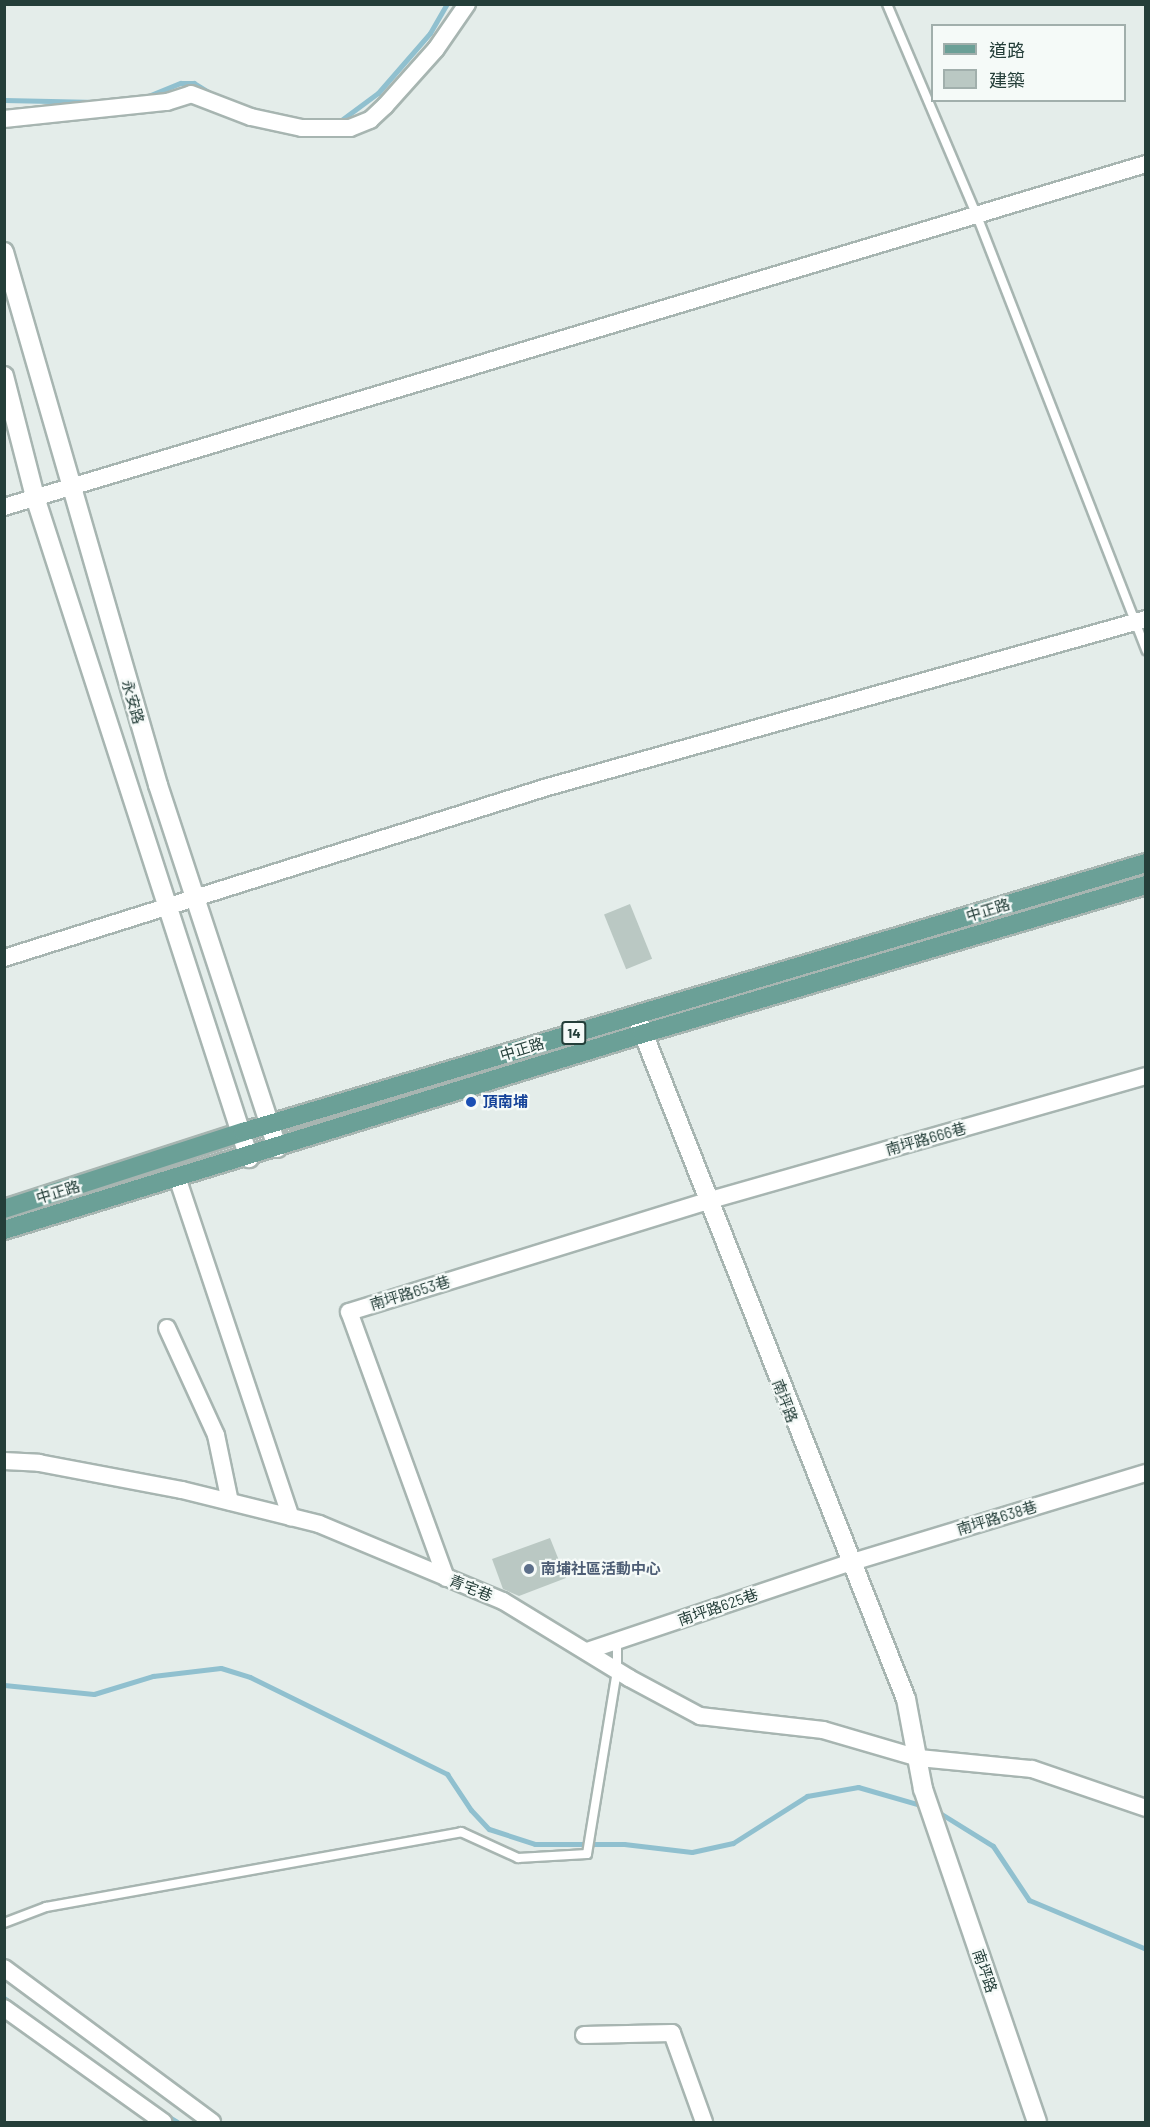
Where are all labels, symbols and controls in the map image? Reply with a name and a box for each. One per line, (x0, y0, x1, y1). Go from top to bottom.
legend (931, 24, 1126, 102)
text: 道路 (989, 39, 1025, 61)
text: 建築 (989, 69, 1025, 91)
street label: 永安路 (118, 678, 148, 726)
street label: 中正路 (964, 895, 1012, 925)
road number: 14 (560, 1022, 588, 1044)
street label: 中正路 (498, 1034, 546, 1064)
place label: 頂南埔 (483, 1093, 528, 1111)
marker: 頂南埔 (464, 1095, 478, 1109)
street label: 南坪路666巷 (884, 1119, 968, 1159)
street label: 中正路 (34, 1177, 82, 1207)
street label: 南坪路653巷 (368, 1272, 452, 1314)
street label: 南坪路 (769, 1377, 801, 1425)
street label: 南坪路638巷 (955, 1497, 1039, 1539)
place label: 南埔社區活動中心 (541, 1560, 661, 1578)
marker: 南埔社區活動中心 (522, 1562, 536, 1576)
street label: 青宅巷 (447, 1571, 495, 1605)
street label: 南坪路625巷 (676, 1585, 760, 1629)
street label: 南坪路 (969, 1947, 1001, 1995)

